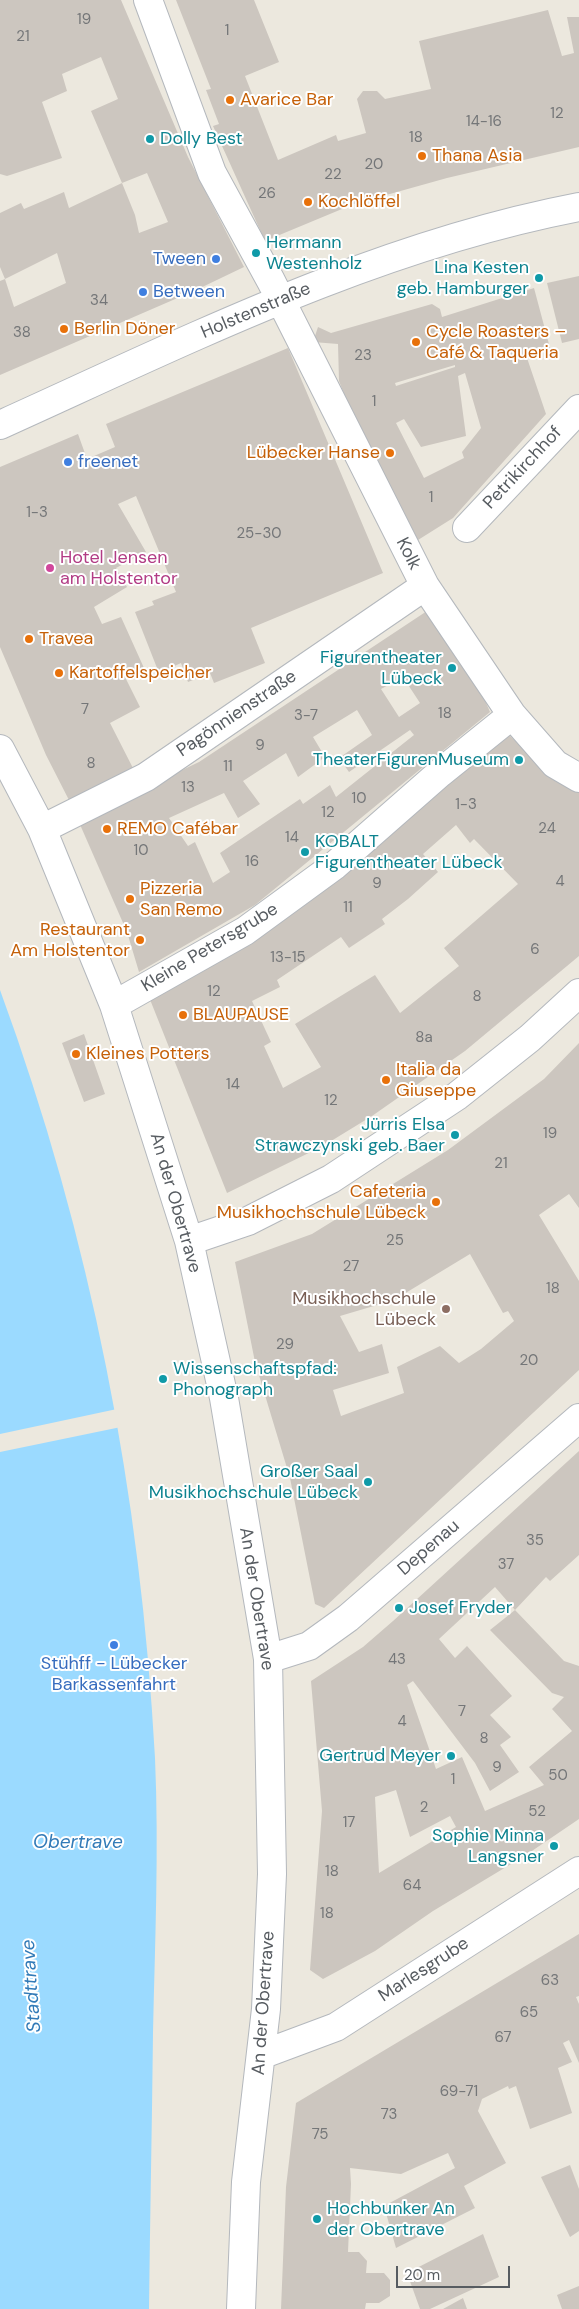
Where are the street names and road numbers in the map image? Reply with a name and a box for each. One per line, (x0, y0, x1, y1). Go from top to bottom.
street label: Holstenstraße (198, 278, 314, 344)
street label: Petrikirchhof (479, 422, 567, 514)
street label: Kolk (391, 534, 425, 574)
street label: Pagönnienstraße (173, 666, 301, 762)
street label: Kleine Petersgrube (138, 899, 282, 997)
street label: An der Obertrave (145, 1131, 205, 1275)
street label: Depenau (394, 1515, 464, 1581)
street label: An der Obertrave (234, 1526, 278, 1672)
street label: An der Obertrave (248, 1930, 280, 2076)
street label: Marlesgrube (375, 1933, 473, 2007)

